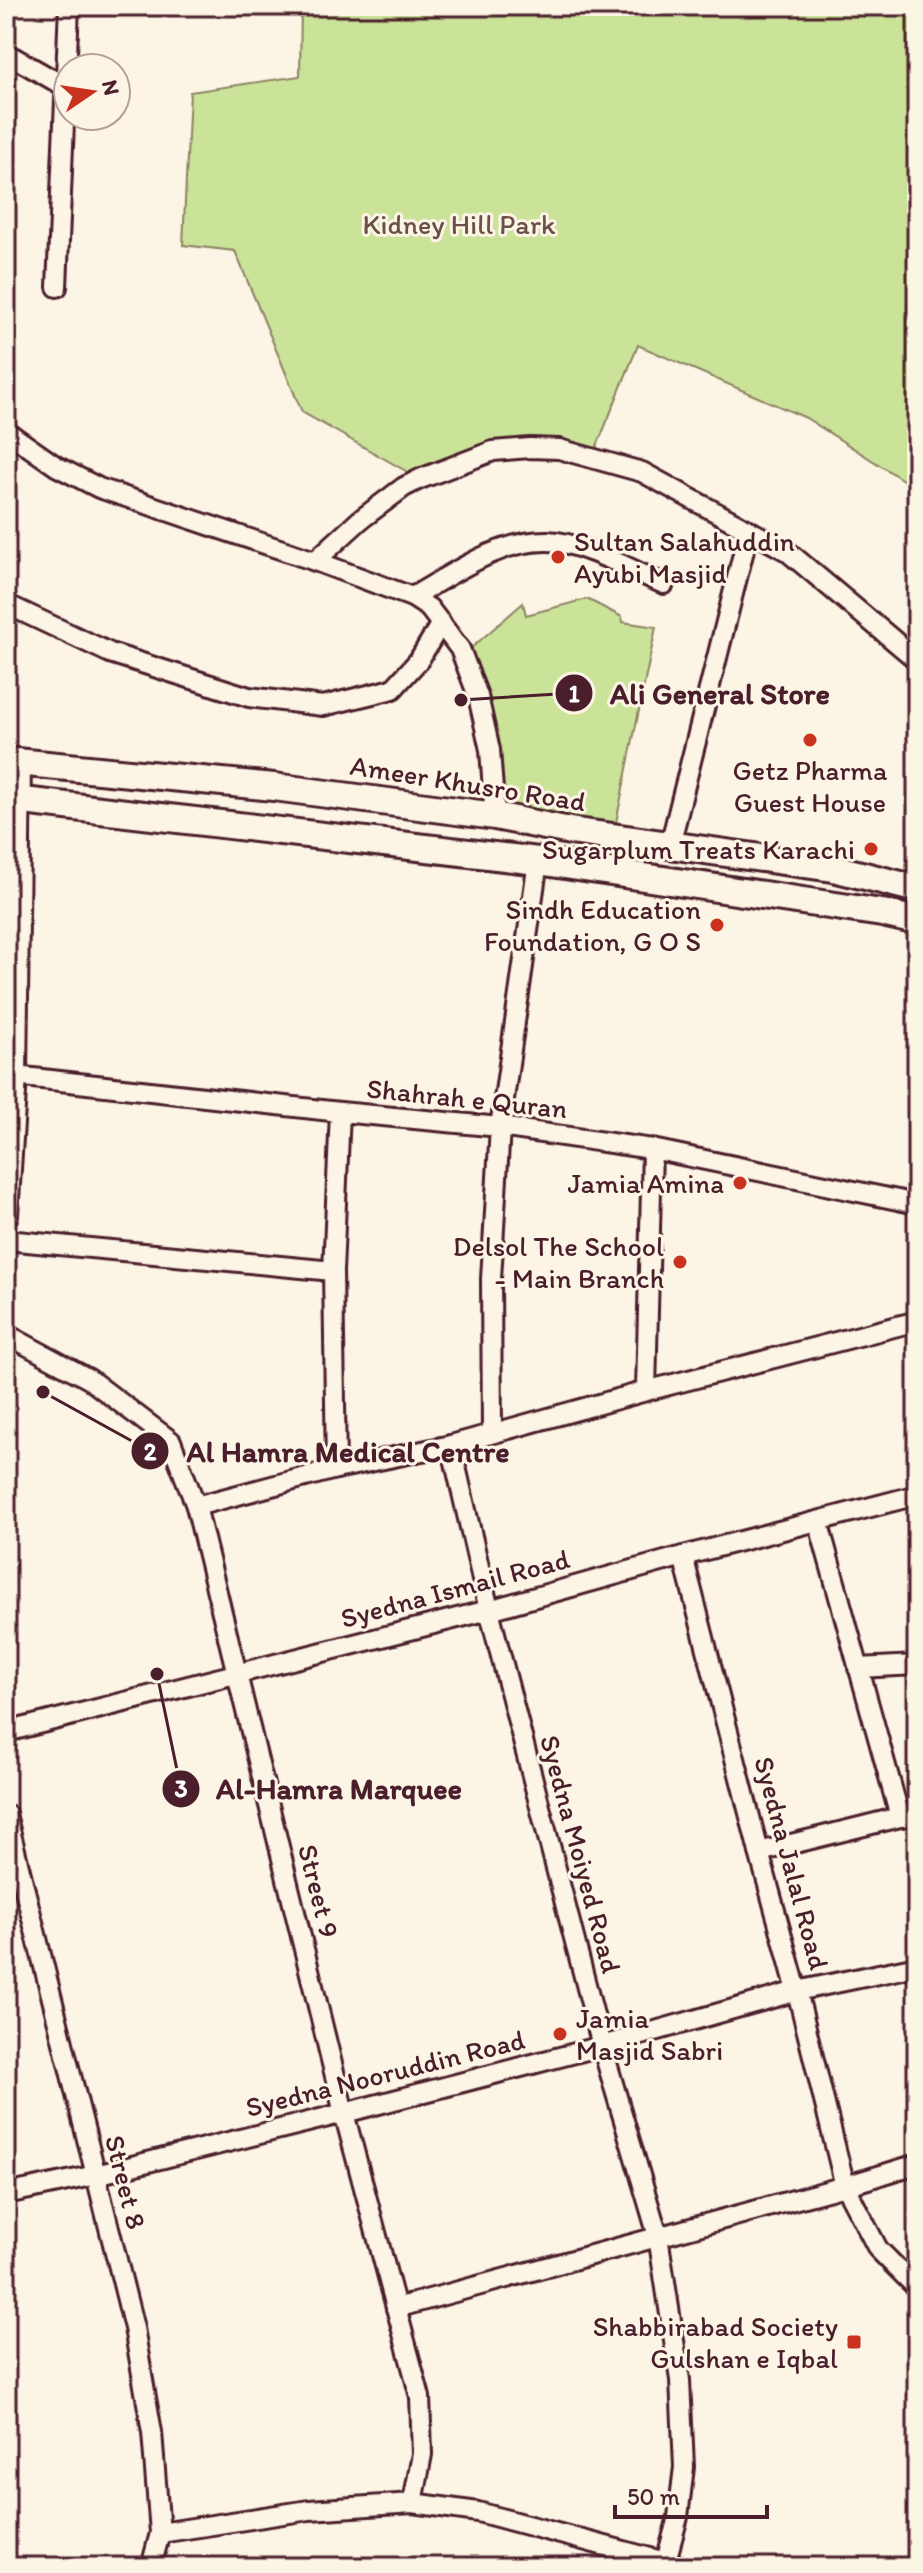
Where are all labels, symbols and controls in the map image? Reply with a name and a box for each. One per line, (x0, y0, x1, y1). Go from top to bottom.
north arrow (52, 52, 132, 132)
text: N (96, 77, 126, 98)
park label: Kidney Hill Park (362, 207, 556, 241)
place label: Sultan Salahuddin Ayubi Masjid (574, 524, 795, 590)
marker: Sultan Salahuddin Ayubi Masjid (549, 548, 567, 566)
callout: Ali General Store (554, 666, 846, 720)
text: Ali General Store (609, 675, 830, 712)
text: 1 (568, 679, 580, 708)
marker: Getz Pharma Guest House (801, 731, 819, 749)
street label: Ameer Khusro Road (348, 748, 588, 818)
place label: Getz Pharma Guest House (732, 753, 888, 819)
place label: Sugarplum Treats Karachi (542, 832, 855, 866)
marker: Sugarplum Treats Karachi (862, 840, 880, 858)
place label: Sindh Education Foundation, G O S (484, 892, 701, 958)
marker: Sindh Education Foundation, G O S (708, 916, 726, 934)
street label: Shahrah e Quran (365, 1071, 569, 1125)
place label: Jamia Amina (568, 1166, 724, 1200)
marker: Jamia Amina (731, 1174, 749, 1192)
place label: Delsol The School - Main Branch (453, 1229, 664, 1295)
marker: Delsol The School - Main Branch (671, 1253, 689, 1271)
callout: Al Hamra Medical Centre (130, 1424, 525, 1478)
text: Al Hamra Medical Centre (185, 1433, 510, 1470)
text: 2 (144, 1437, 157, 1466)
street label: Syedna Ismail Road (337, 1541, 574, 1635)
street label: Syedna Moiyed Road (533, 1731, 629, 1977)
street label: Syedna Jalal Road (747, 1753, 837, 1973)
callout: Al-Hamra Marquee (161, 1762, 478, 1816)
text: Al-Hamra Marquee (215, 1770, 462, 1807)
text: 3 (174, 1774, 188, 1803)
street label: Street 9 (291, 1841, 347, 1941)
place label: Jamia Masjid Sabri (576, 2001, 723, 2067)
street label: Syedna Nooruddin Road (242, 2022, 528, 2124)
marker: Jamia Masjid Sabri (551, 2025, 569, 2043)
street label: Street 8 (98, 2131, 154, 2233)
place label: Shabbirabad Society Gulshan e Iqbal (593, 2309, 838, 2375)
marker: Shabbirabad Society Gulshan e Iqbal (845, 2333, 863, 2351)
scale bar (615, 2469, 767, 2519)
text: 50 m (627, 2482, 680, 2511)

